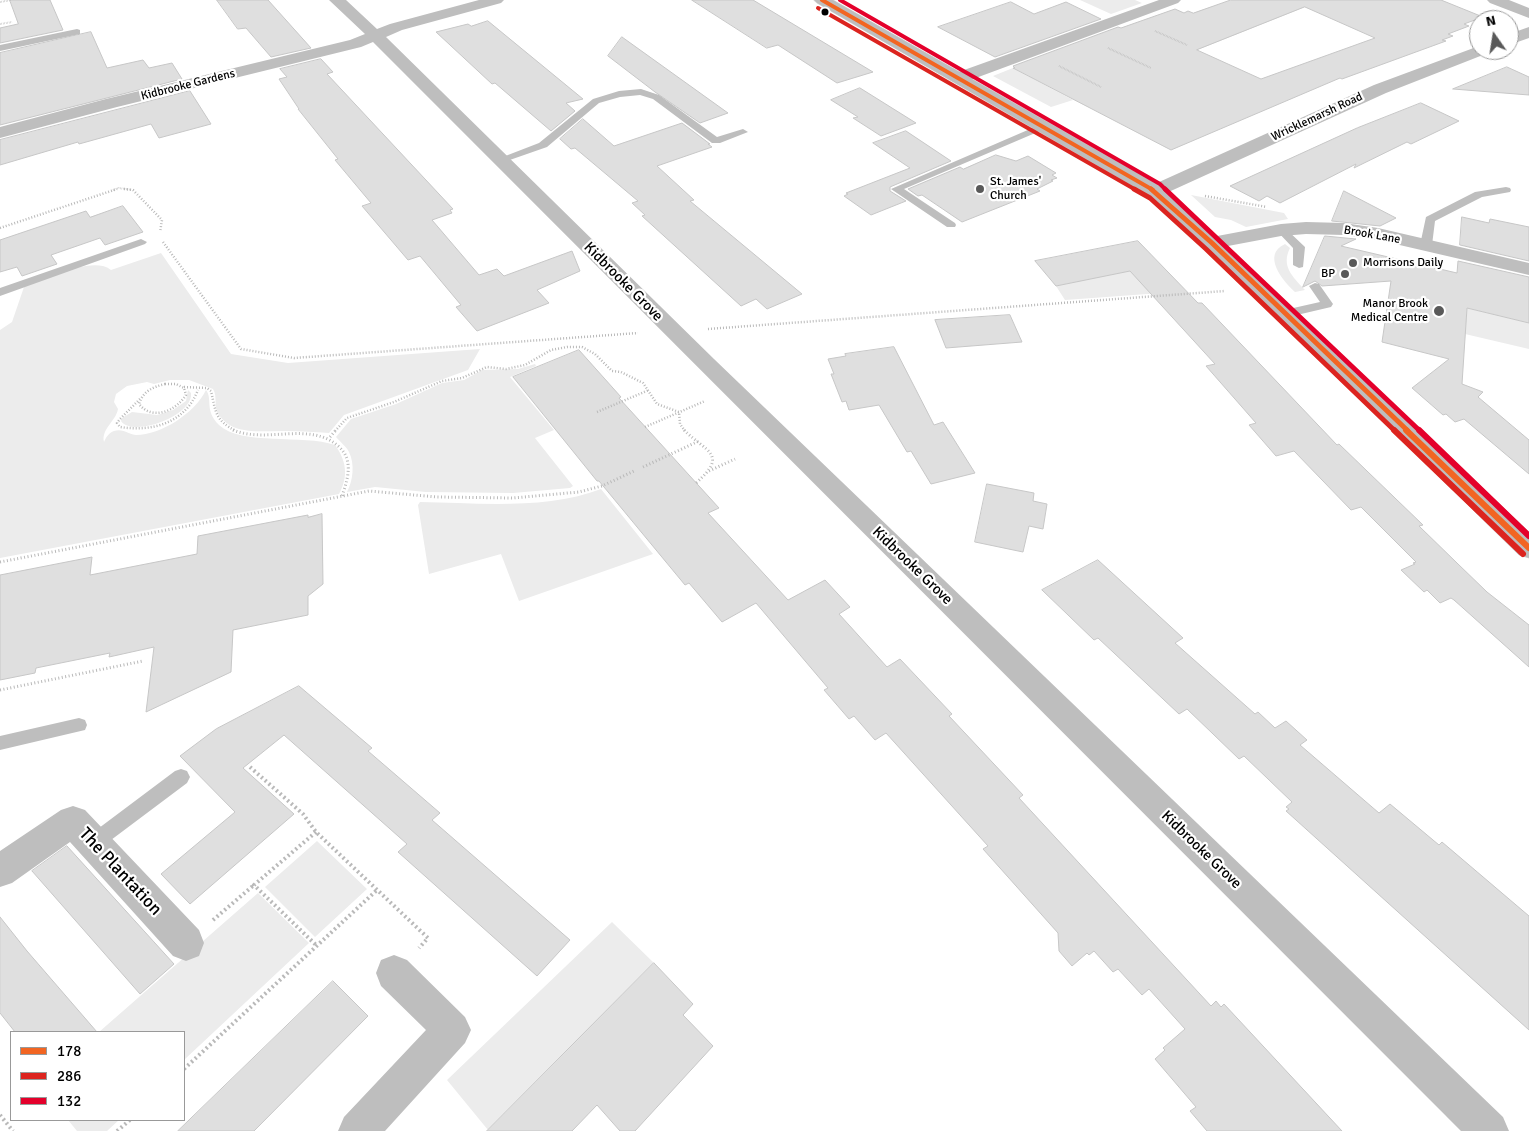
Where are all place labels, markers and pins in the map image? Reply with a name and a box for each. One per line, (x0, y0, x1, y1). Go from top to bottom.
unlabelled marker (820, 7, 830, 17)
place label: St. James' Church (990, 175, 1041, 203)
marker: St. James' Church (974, 183, 986, 195)
place label: Morrisons Daily (1363, 256, 1443, 270)
marker: Morrisons Daily (1347, 257, 1359, 269)
place label: BP (1321, 267, 1335, 281)
marker: BP (1339, 268, 1351, 280)
place label: Manor Brook Medical Centre (1351, 297, 1428, 325)
marker: Manor Brook Medical Centre (1432, 304, 1446, 318)

